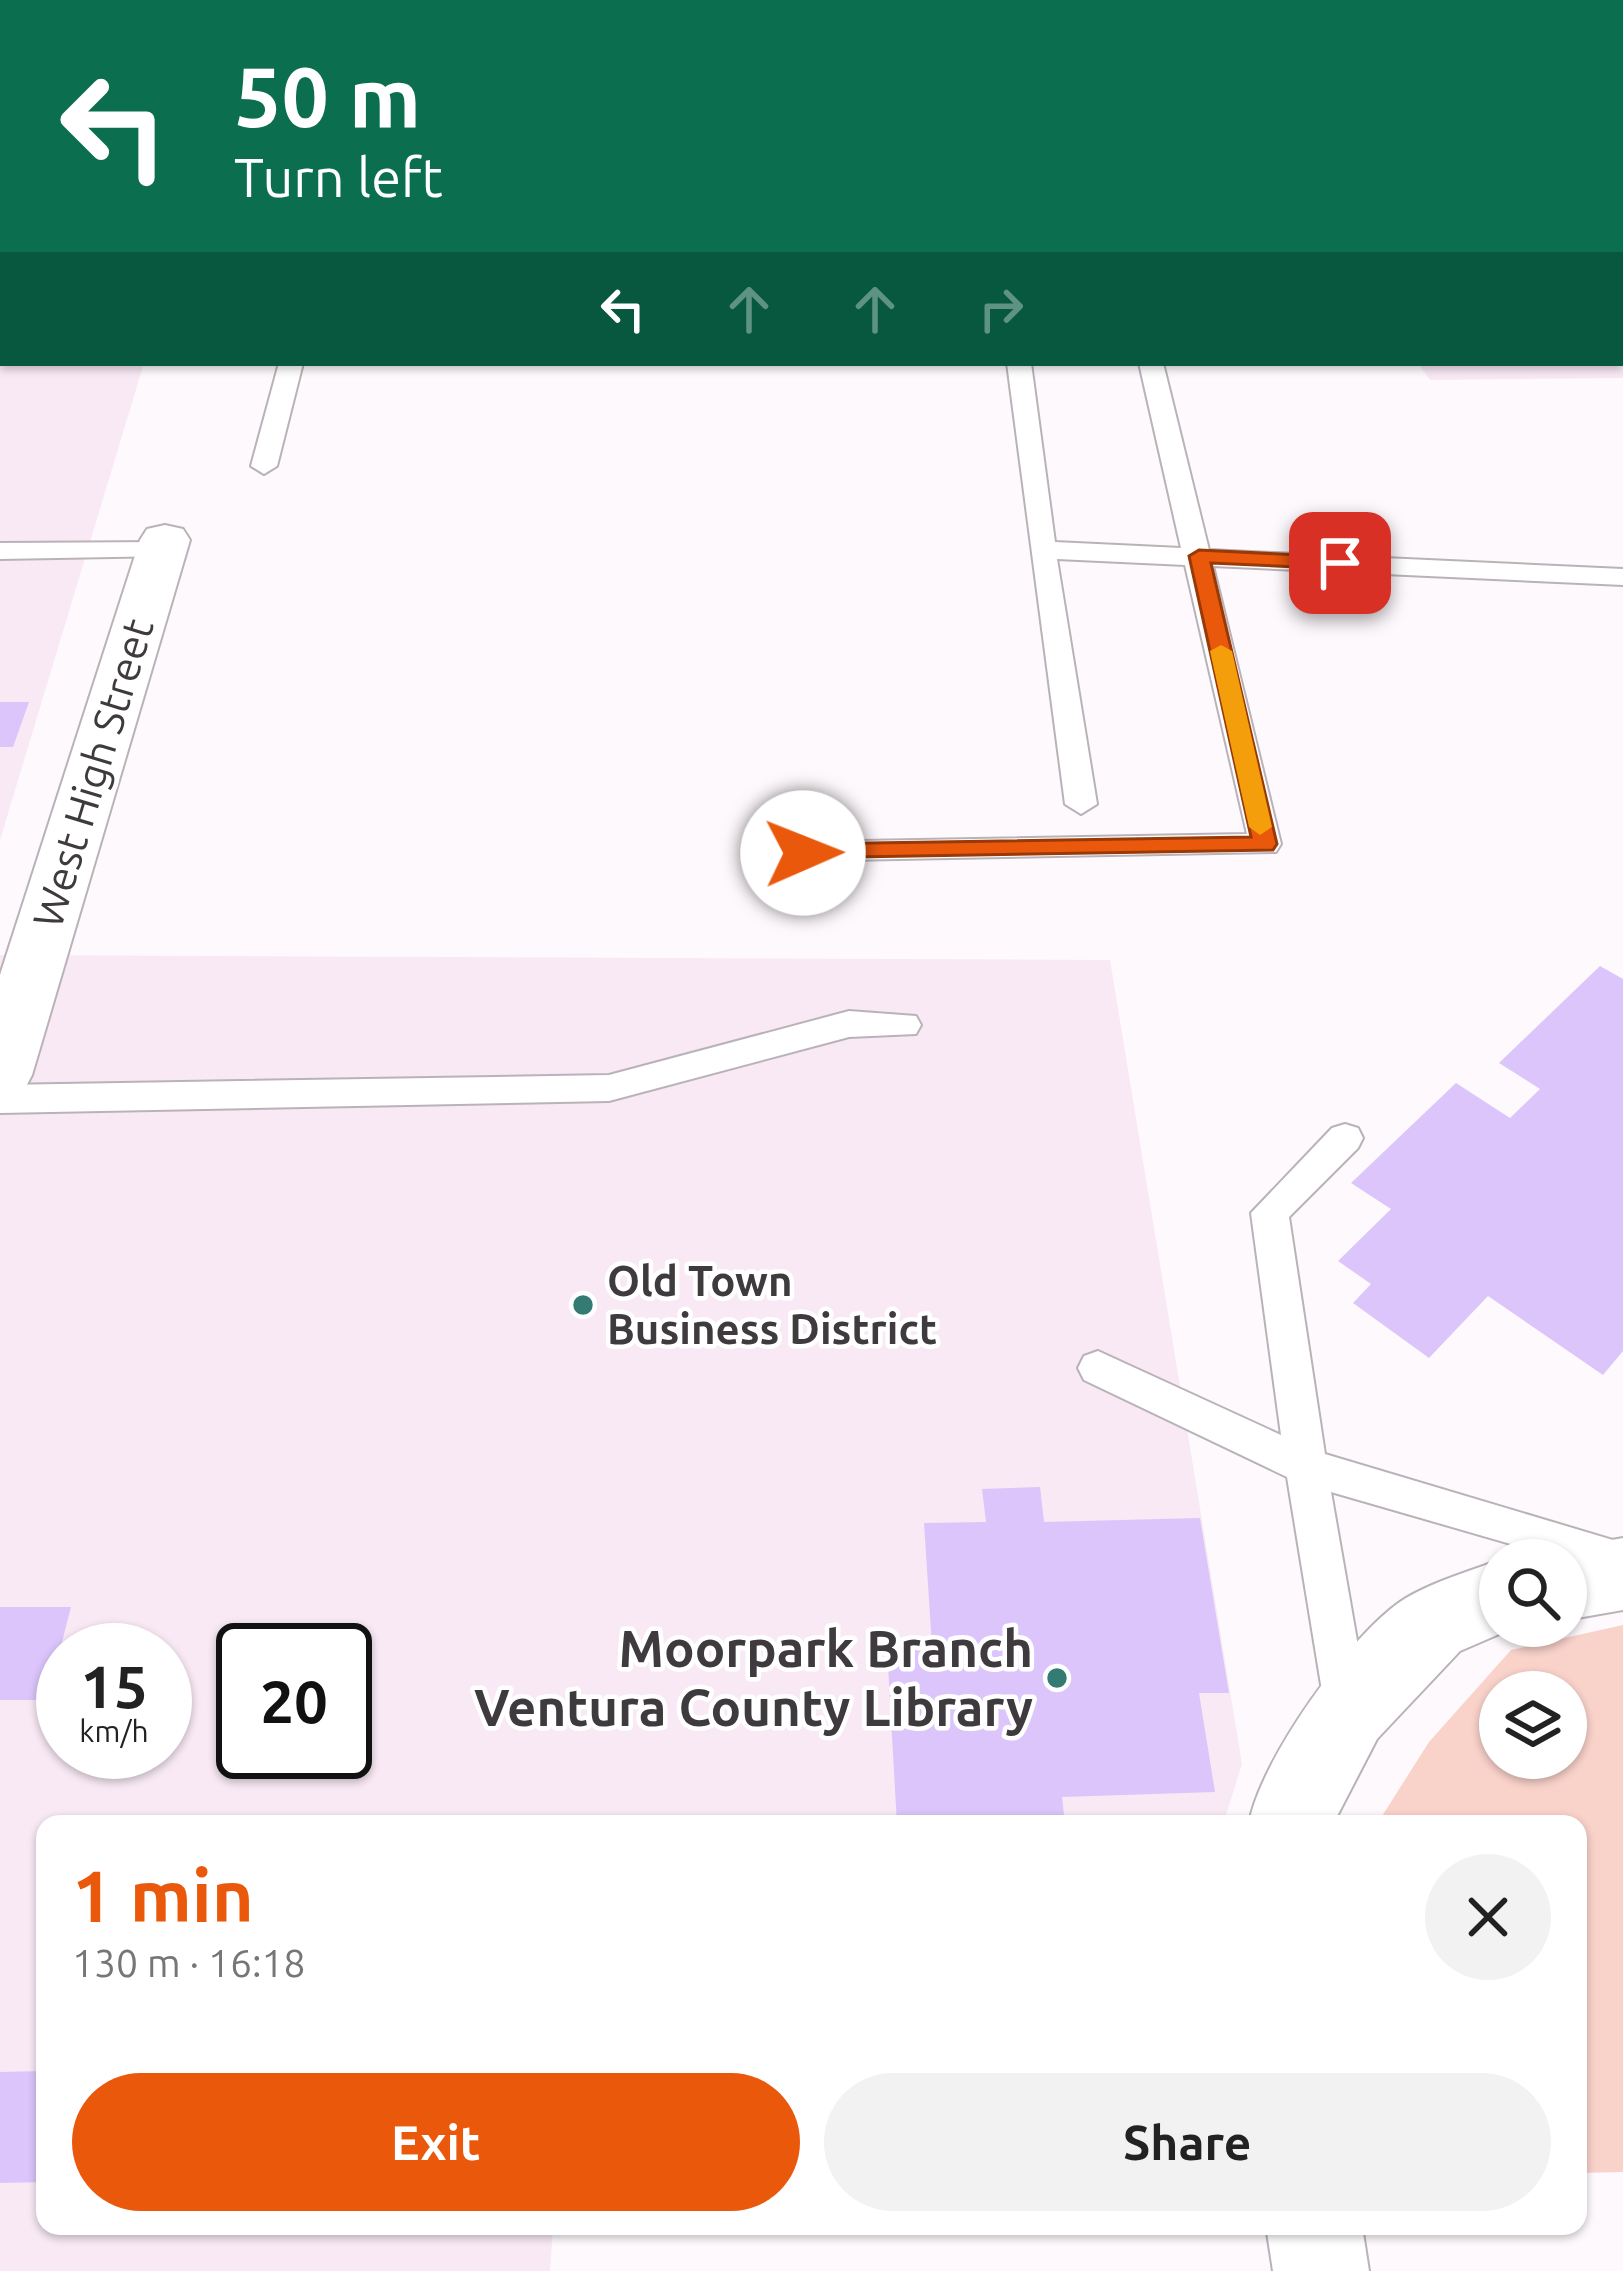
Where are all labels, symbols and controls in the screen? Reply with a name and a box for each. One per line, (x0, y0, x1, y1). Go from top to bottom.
icon: left (36, 48, 192, 204)
text: 50 m (234, 49, 421, 143)
text: Turn left (234, 147, 443, 207)
icon: left (590, 276, 656, 342)
icon: ahead (716, 276, 782, 342)
icon: ahead (842, 276, 908, 342)
icon: right (968, 276, 1034, 342)
pin (1289, 512, 1391, 614)
icon: arrive (1307, 530, 1373, 596)
street label: West High Street (23, 613, 162, 933)
position arrow (740, 790, 866, 916)
place label: Old Town Business District (607, 1257, 937, 1352)
marker: Old Town Business District (570, 1292, 596, 1318)
map controls (1479, 1539, 1587, 1779)
button: search (1479, 1539, 1587, 1647)
place label: Moorpark Branch Ventura County Library (474, 1619, 1033, 1736)
speed limit sign: 20 (216, 1623, 372, 1779)
text: 15 (80, 1652, 148, 1719)
marker: Moorpark Branch Ventura County Library (1044, 1665, 1070, 1691)
button: layers (1479, 1671, 1587, 1779)
text: km/h (79, 1714, 149, 1748)
button: close (1425, 1854, 1551, 1980)
text: 1 min (72, 1855, 254, 1936)
text: 130 m · 16:18 (72, 1941, 306, 1984)
button: Exit (72, 2073, 800, 2211)
button: Share (824, 2073, 1551, 2211)

